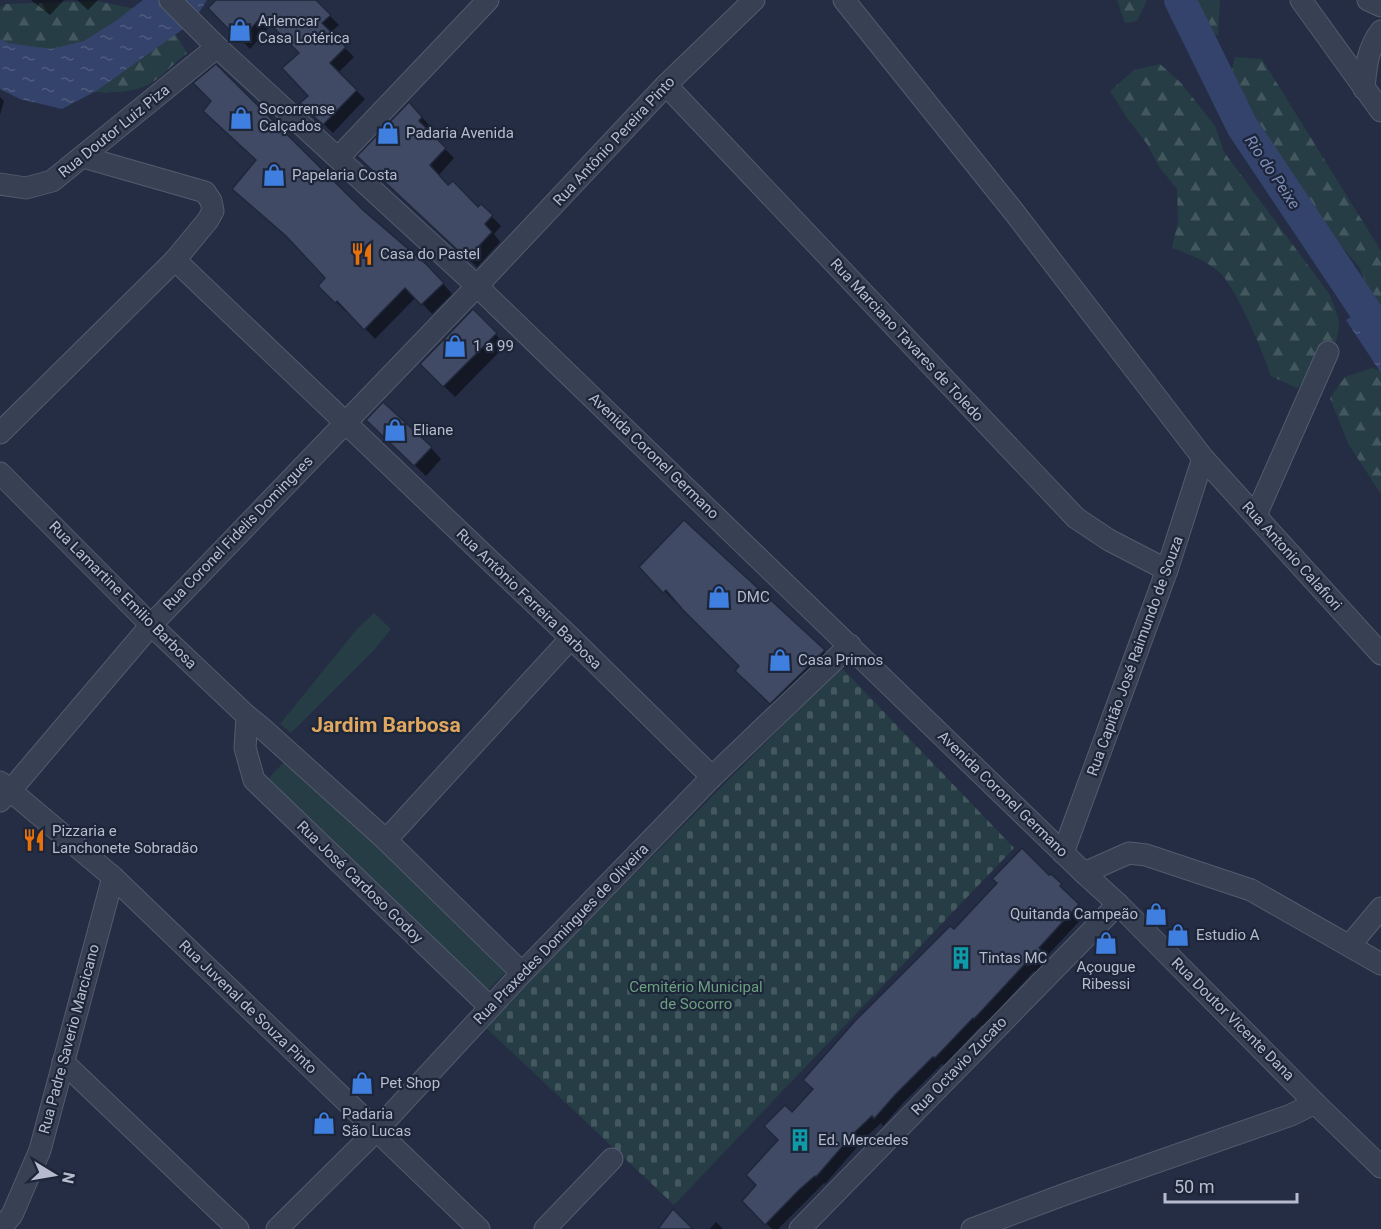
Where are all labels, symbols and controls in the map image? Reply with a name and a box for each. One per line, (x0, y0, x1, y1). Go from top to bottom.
place label: Arlemcar Casa Lotérica (258, 12, 350, 47)
shop icon: Arlemcar Casa Lotérica (227, 17, 253, 43)
street label: Rua Antônio Pereira Pinto (549, 73, 679, 209)
street label: Rua Doutor Luiz Piza (55, 81, 173, 181)
place label: Socorrense Calçados (259, 100, 335, 135)
shop icon: Socorrense Calçados (228, 105, 254, 131)
shop icon: Padaria Avenida (375, 120, 401, 146)
place label: Padaria Avenida (406, 124, 514, 142)
water label: Rio do Peixe (1241, 132, 1304, 213)
shop icon: Papelaria Costa (261, 162, 287, 188)
place label: Papelaria Costa (292, 166, 397, 184)
restaurant icon: Casa do Pastel (349, 241, 375, 267)
place label: Casa do Pastel (380, 245, 480, 263)
street label: Rua Marciano Tavares de Toledo (827, 255, 987, 425)
shop icon: 1 a 99 (442, 333, 468, 359)
place label: 1 a 99 (473, 337, 514, 355)
street label: Avenida Coronel Germano (585, 389, 723, 523)
shop icon: Eliane (382, 417, 408, 443)
place label: Eliane (413, 421, 453, 439)
street label: Rua Coronel Fidelis Domingues (159, 452, 317, 614)
street label: Rua Antonio Calafiori (1238, 498, 1346, 614)
street label: Rua Lamartine Emilio Barbosa (45, 517, 201, 673)
street label: Rua Antônio Ferreira Barbosa (453, 525, 605, 673)
street label: Rua Capitão José Raimundo de Souza (1083, 534, 1187, 778)
shop icon: DMC (706, 584, 732, 610)
place label: DMC (737, 588, 770, 606)
shop icon: Casa Primos (767, 647, 793, 673)
place label: Casa Primos (798, 651, 883, 669)
district label: Jardim Barbosa (311, 713, 461, 737)
street label: Avenida Coronel Germano (934, 727, 1072, 861)
street label: Rua José Cardoso Godoy (293, 817, 427, 947)
place label: Pizzaria e Lanchonete Sobradão (52, 822, 198, 857)
restaurant icon: Pizzaria e Lanchonete Sobradão (21, 827, 47, 853)
street label: Rua Praxedes Domingues de Oliveira (470, 840, 652, 1028)
shop icon: Quitanda Campeão (1143, 901, 1169, 927)
place label: Quitanda Campeão (1010, 905, 1138, 923)
shop icon: Estudio A (1165, 922, 1191, 948)
place label: Estudio A (1196, 926, 1260, 944)
shop icon: Açougue Ribessi (1093, 930, 1119, 956)
street label: Rua Juvenal de Souza Pinto (175, 936, 321, 1078)
street label: Rua Padre Saverio Marcicano (35, 942, 103, 1136)
building icon: Tintas MC (948, 945, 974, 971)
place label: Tintas MC (979, 949, 1048, 967)
street label: Rua Doutor Vicente Dana (1168, 954, 1298, 1084)
place label: Açougue Ribessi (1076, 958, 1136, 993)
park label: Cemitério Municipal de Socorro (629, 978, 763, 1013)
street label: Rua Octavio Zucato (907, 1013, 1011, 1119)
shop icon: Pet Shop (349, 1070, 375, 1096)
place label: Pet Shop (380, 1074, 440, 1092)
place label: Padaria São Lucas (342, 1105, 411, 1140)
shop icon: Padaria São Lucas (311, 1110, 337, 1136)
building icon: Ed. Mercedes (787, 1127, 813, 1153)
place label: Ed. Mercedes (818, 1131, 908, 1149)
north arrow (24, 1145, 84, 1205)
scale bar (1165, 1166, 1297, 1204)
text: N (58, 1170, 79, 1185)
text: 50 m (1174, 1176, 1214, 1197)

